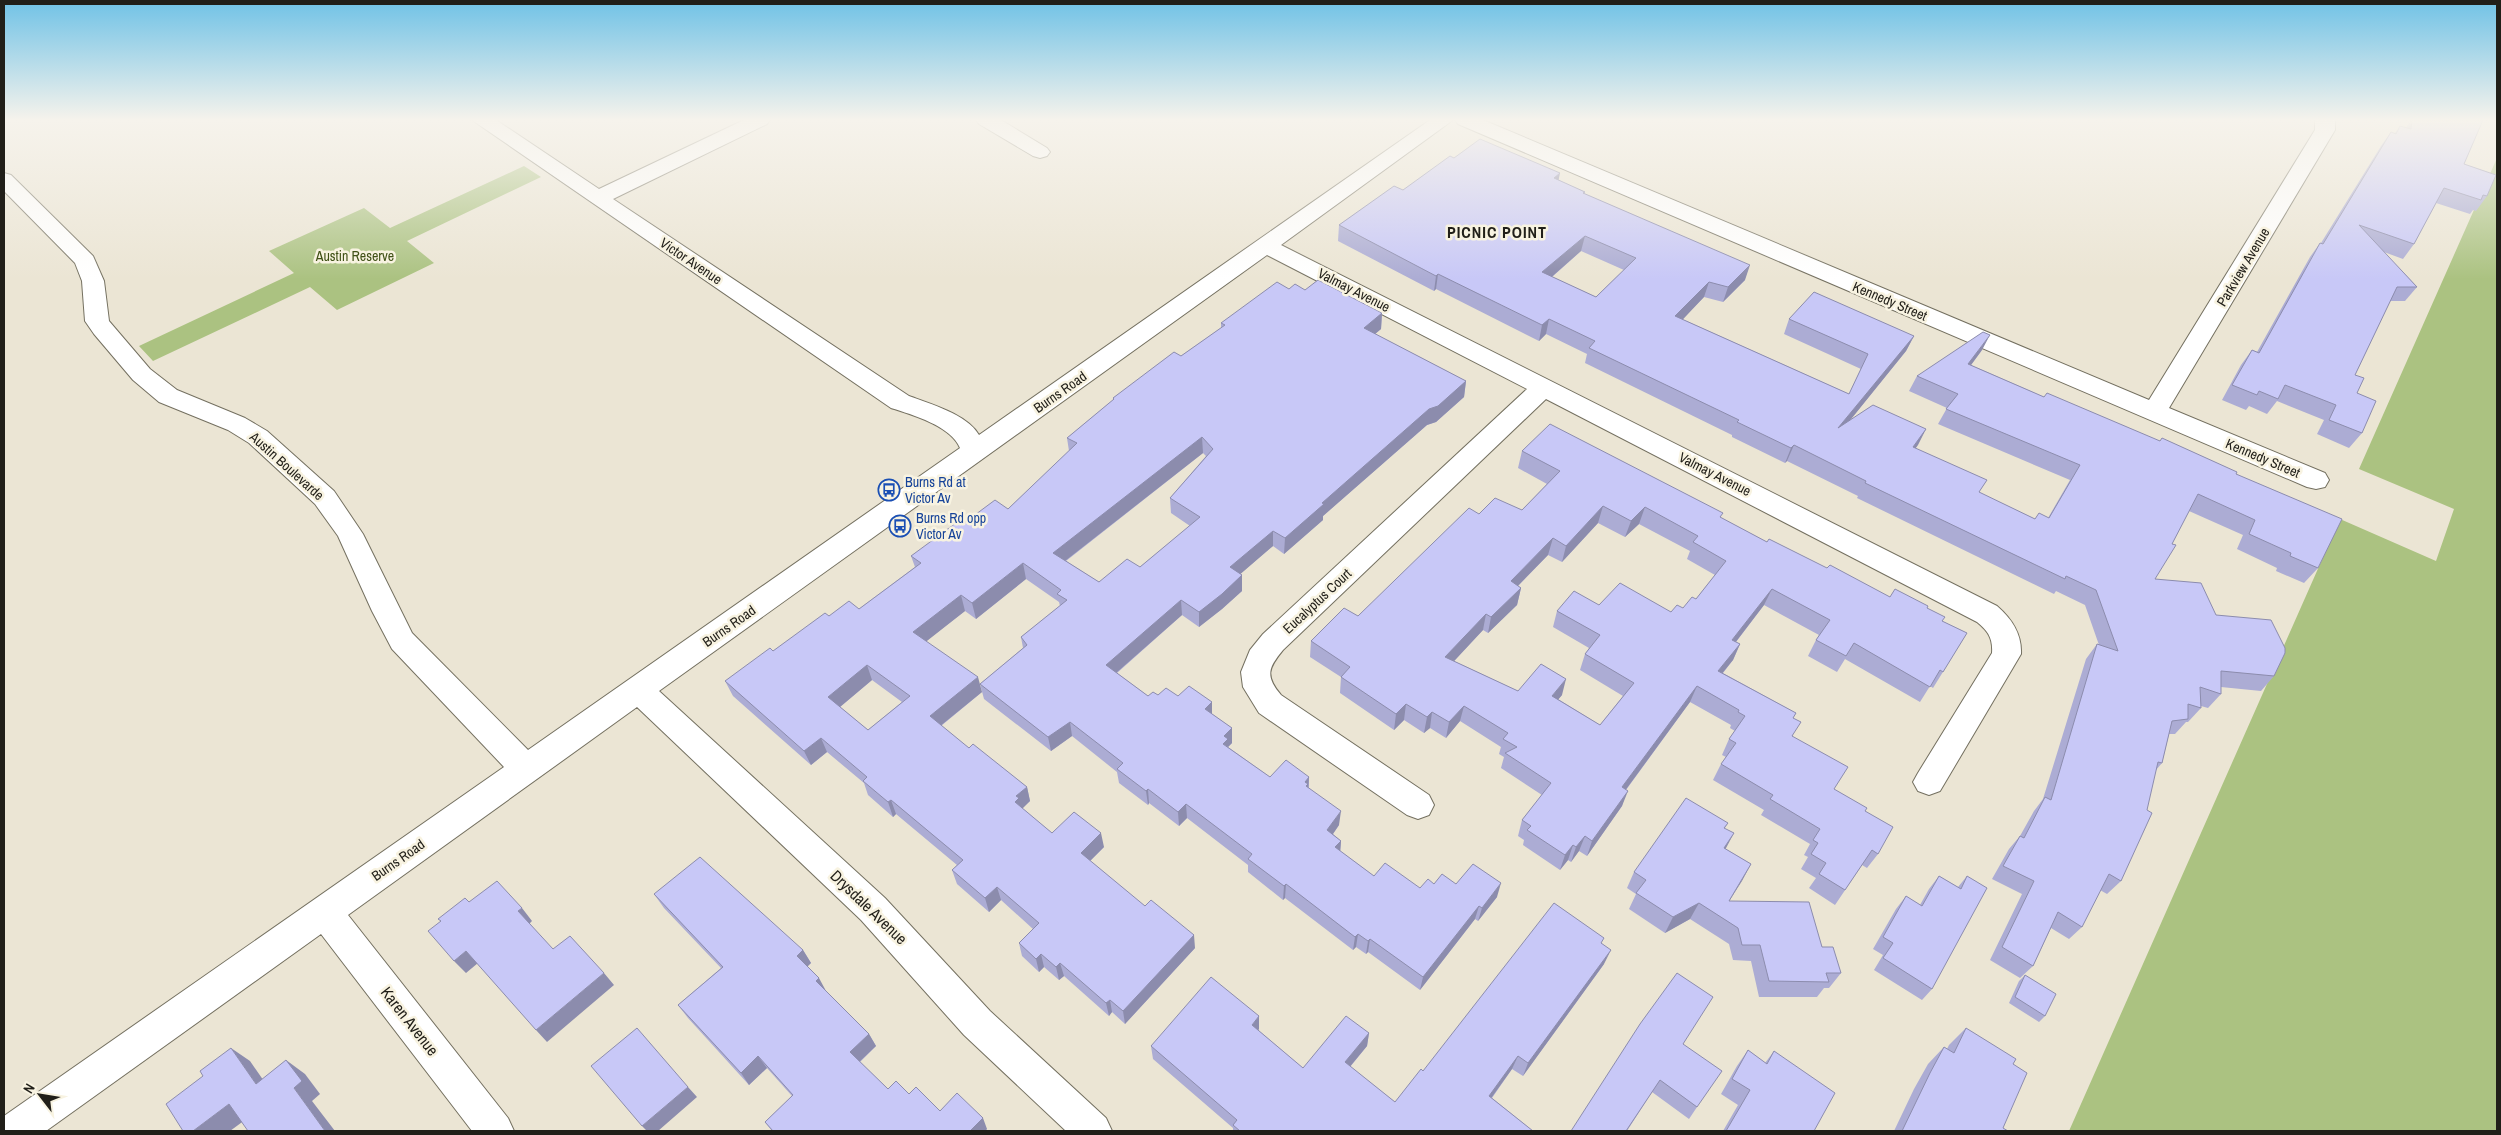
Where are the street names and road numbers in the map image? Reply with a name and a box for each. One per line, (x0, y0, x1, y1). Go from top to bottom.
street label: Parkview Avenue (2212, 224, 2274, 310)
street label: Victor Avenue (656, 234, 726, 288)
street label: Valmay Avenue (1315, 264, 1393, 316)
street label: Kennedy Street (1850, 277, 1930, 325)
street label: Burns Road (1030, 367, 1090, 417)
street label: Austin Boulevarde (245, 427, 328, 504)
street label: Kennedy Street (2223, 434, 2303, 482)
street label: Valmay Avenue (1676, 448, 1754, 500)
street label: Eucalyptus Court (1279, 565, 1355, 637)
street label: Burns Road (699, 601, 759, 651)
street label: Burns Road (368, 835, 428, 885)
street label: Drysdale Avenue (826, 865, 912, 949)
street label: Karen Avenue (376, 982, 444, 1060)

